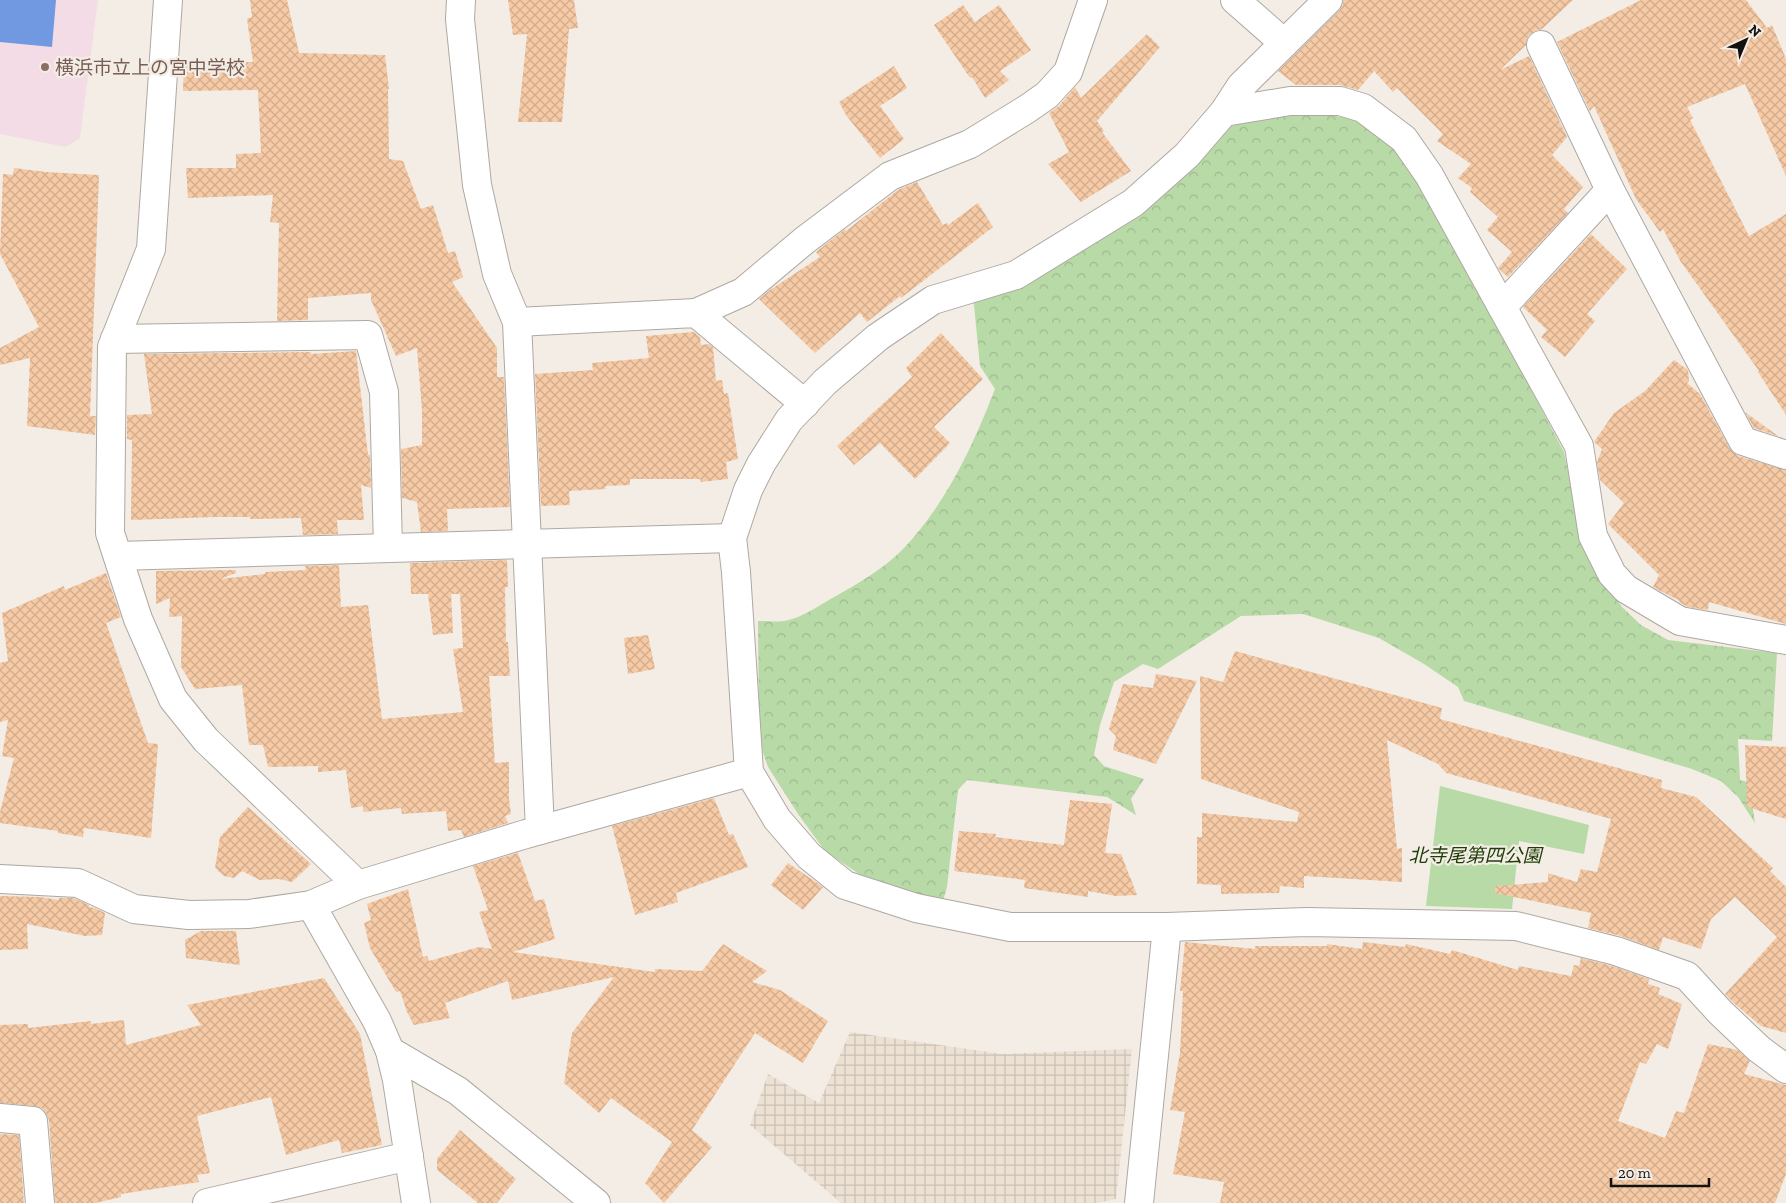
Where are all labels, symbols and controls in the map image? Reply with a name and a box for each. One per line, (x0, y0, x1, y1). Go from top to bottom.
north arrow (1721, 15, 1771, 65)
text: N (1745, 21, 1765, 41)
place label: 横浜市立上の宮中学校 (55, 56, 245, 79)
marker: 横浜市立上の宮中学校 (39, 61, 51, 73)
park label: 北寺尾第四公園 (1408, 844, 1544, 867)
scale bar (1611, 1156, 1708, 1188)
text: 20 m (1618, 1164, 1651, 1182)

